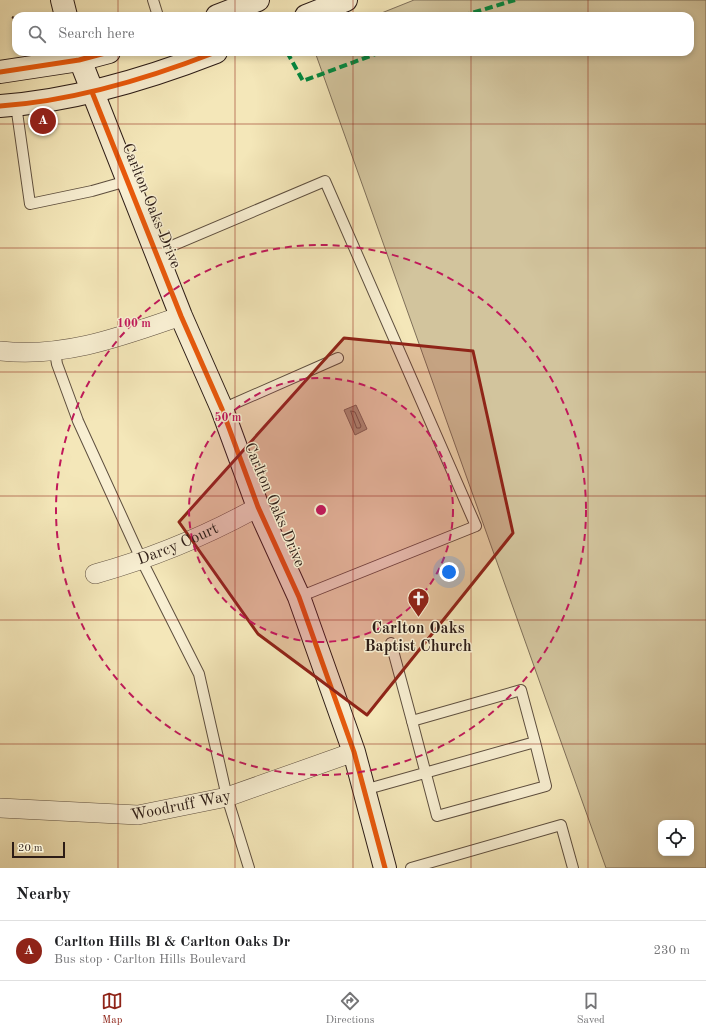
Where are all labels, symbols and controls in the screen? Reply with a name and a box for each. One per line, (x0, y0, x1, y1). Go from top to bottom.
search box (12, 12, 694, 56)
icon: search (26, 23, 48, 45)
text: Search here (58, 27, 135, 42)
pin: A (30, 106, 56, 136)
street label: Carlton Oaks Drive (119, 141, 183, 271)
text: 100 m (117, 318, 151, 330)
text: 50 m (215, 411, 242, 424)
street label: Carlton Oaks Drive (241, 440, 307, 570)
centre of rings (314, 503, 328, 517)
street label: Darcy Court (135, 521, 221, 568)
your location (439, 562, 459, 582)
church icon: Carlton Oaks Baptist Church (405, 586, 431, 619)
place label: Carlton Oaks Baptist Church (364, 621, 472, 655)
street label: Woodruff Way (129, 788, 233, 824)
map controls (658, 820, 694, 856)
button: locate (658, 820, 694, 856)
scale bar (12, 840, 65, 859)
text: 20 m (18, 843, 43, 854)
text: Nearby (16, 886, 71, 903)
text: Carlton Hills Bl & Carlton Oaks Dr (54, 935, 290, 950)
text: A (24, 944, 34, 957)
text: 230 m (653, 944, 690, 957)
text: Bus stop · Carlton Hills Boulevard (54, 953, 246, 966)
tab: Map (101, 990, 123, 1028)
tab: Directions (326, 990, 374, 1028)
tab: Saved (577, 990, 605, 1028)

